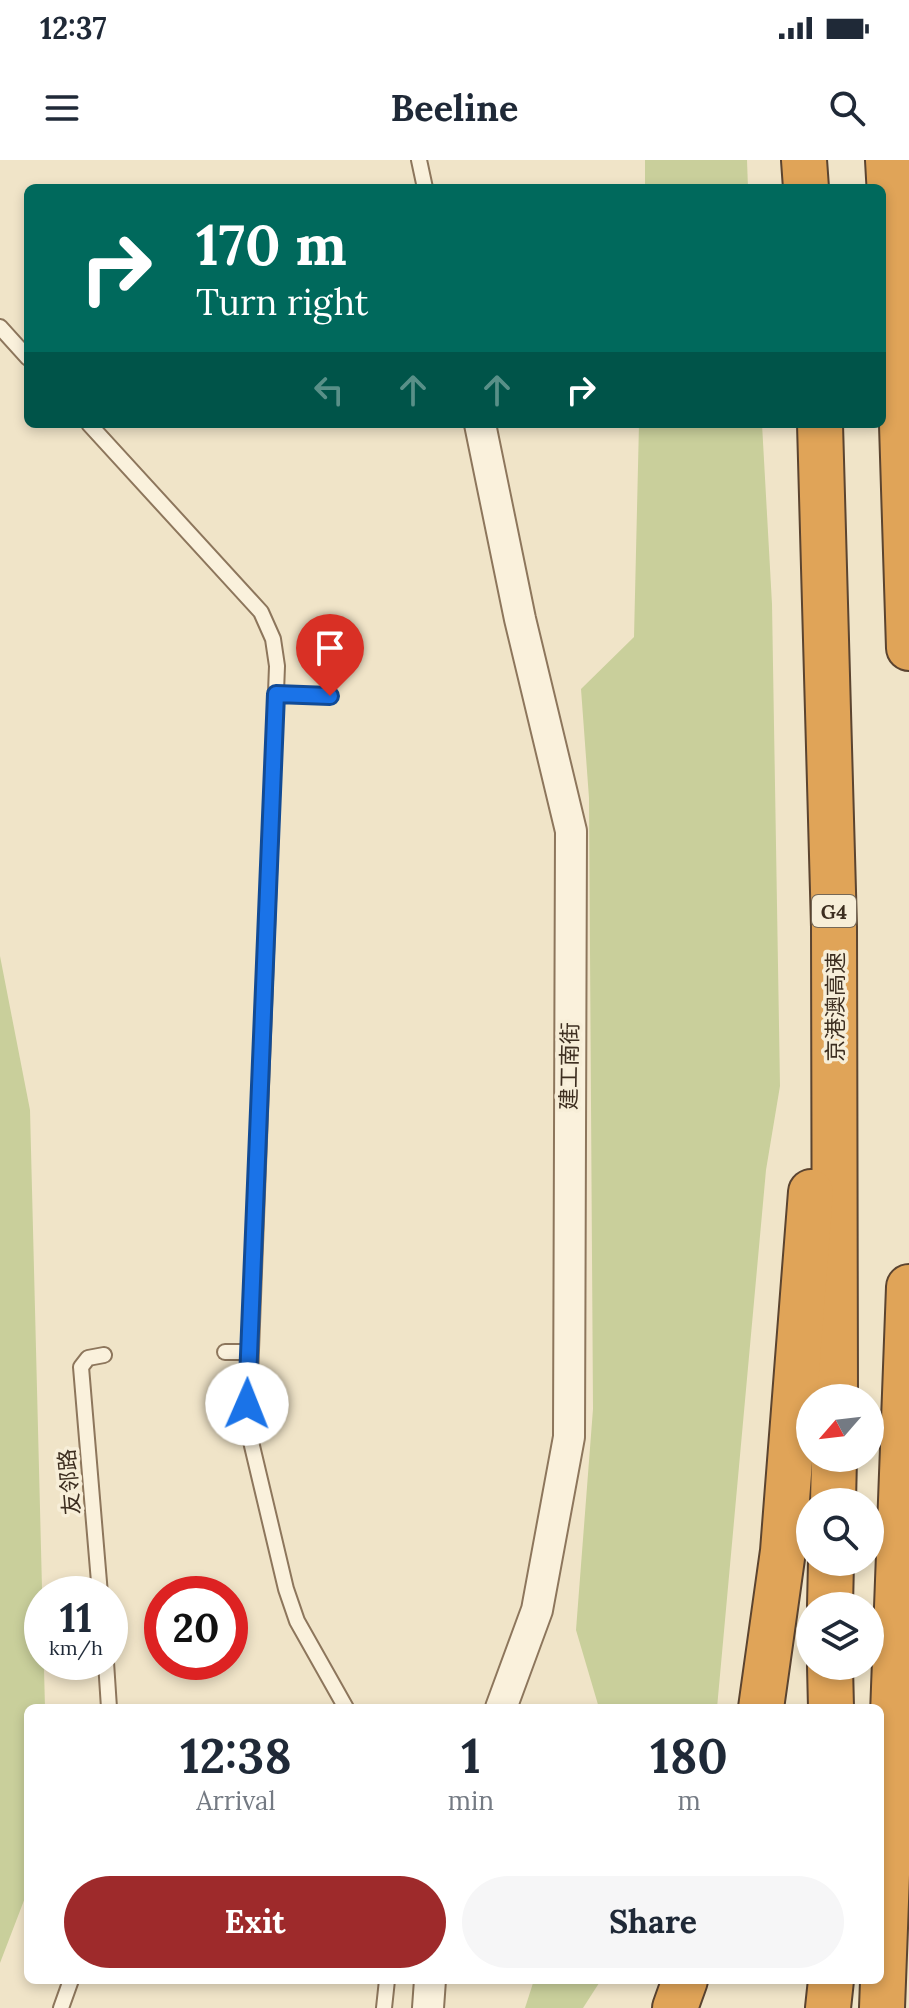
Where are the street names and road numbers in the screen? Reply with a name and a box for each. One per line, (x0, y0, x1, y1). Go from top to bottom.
road number: G4 (812, 895, 856, 927)
street label: 京港澳高速 (821, 952, 849, 1062)
street label: 建工南街 (554, 1022, 584, 1110)
street label: 友邻路 (52, 1448, 86, 1516)

